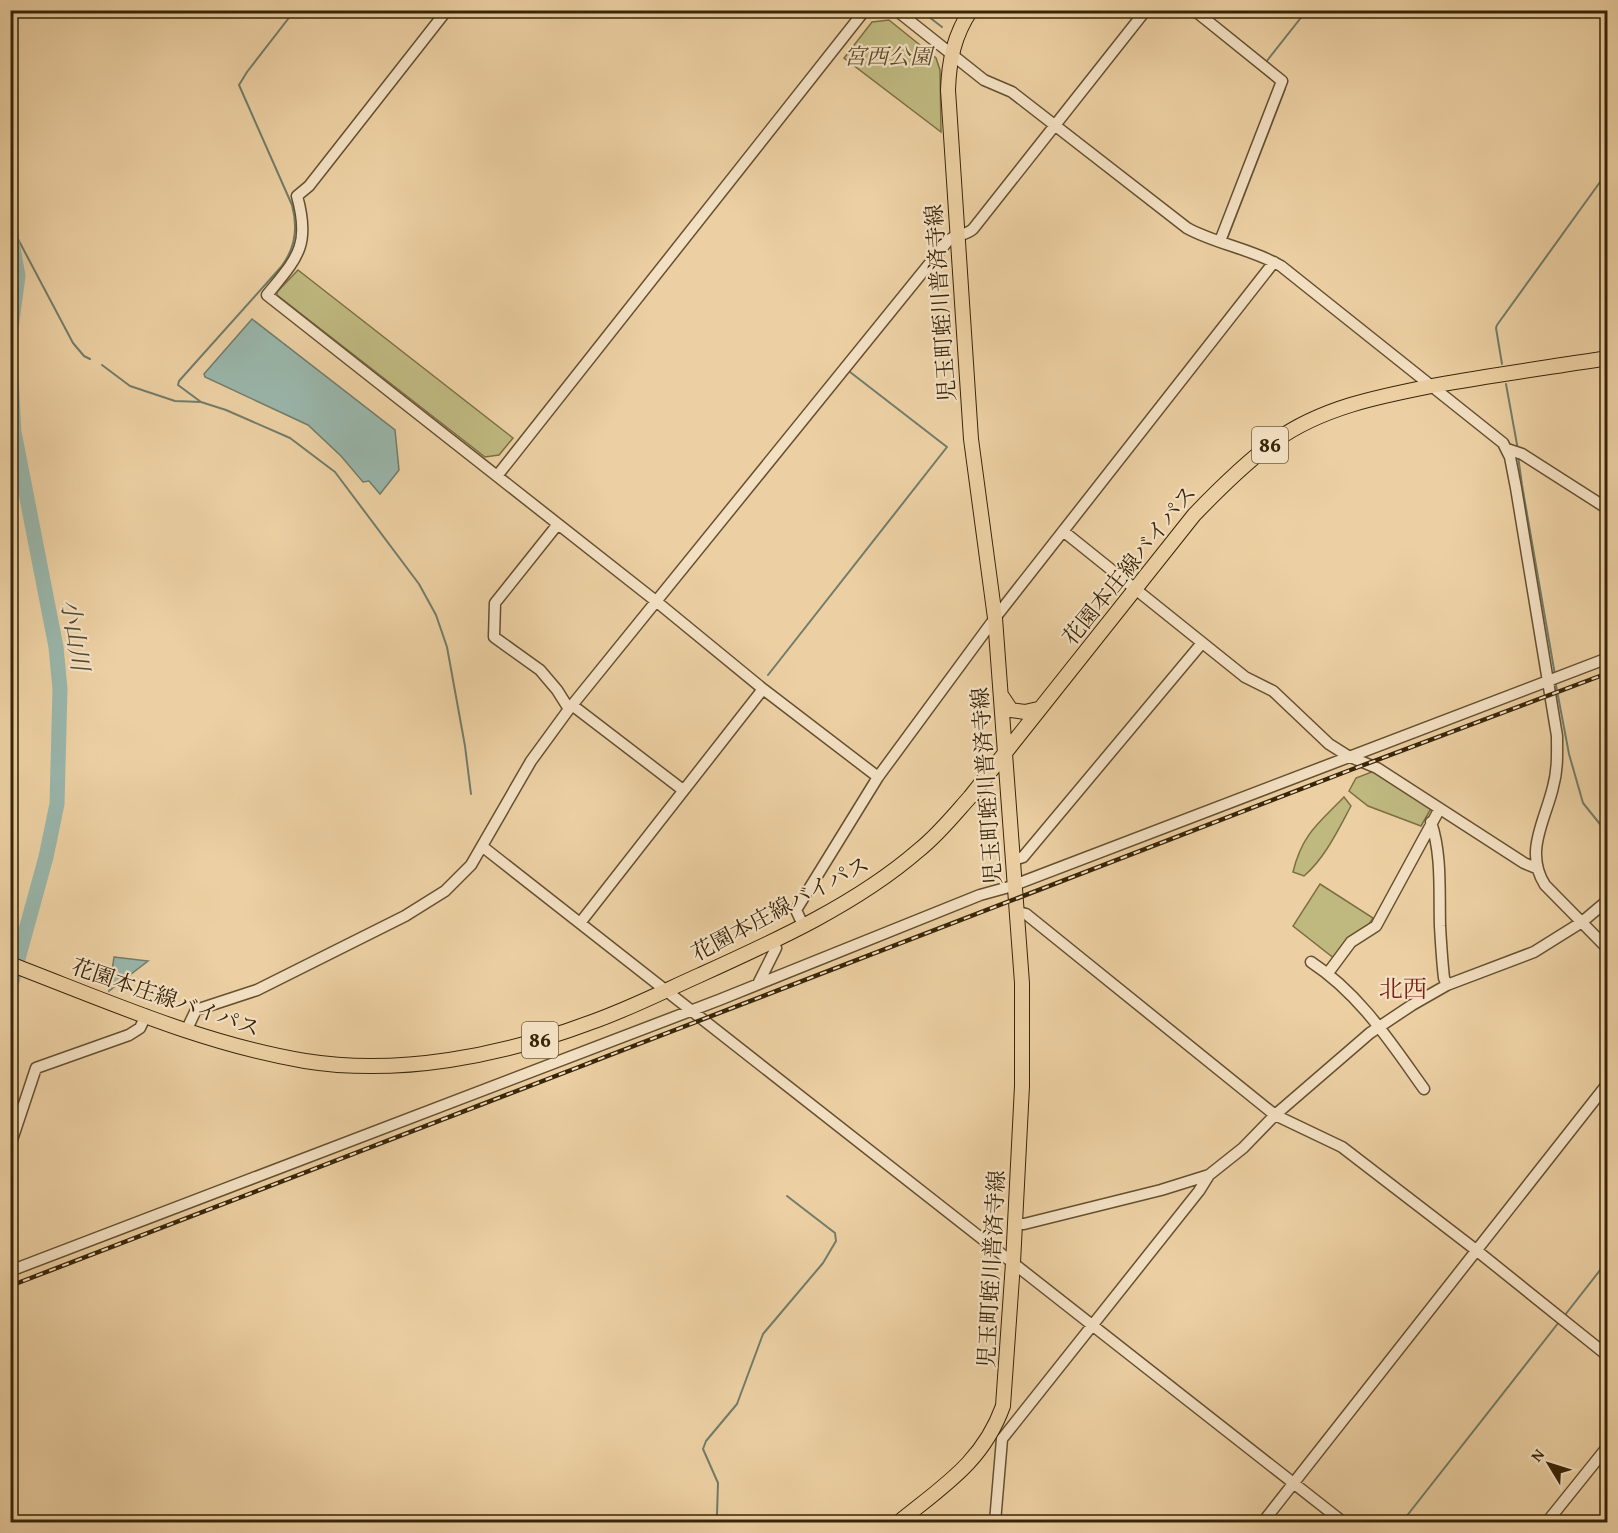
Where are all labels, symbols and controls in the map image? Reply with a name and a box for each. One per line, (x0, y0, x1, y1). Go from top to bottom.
park label: 宮西公園 (844, 40, 935, 72)
street label: 児玉町蛭川普済寺線 (917, 203, 963, 403)
road number: 86 (1252, 427, 1288, 463)
street label: 花園本庄線バイパス (1054, 478, 1204, 652)
water label: 小山川 (53, 597, 99, 676)
street label: 児玉町蛭川普済寺線 (963, 686, 1009, 886)
street label: 花園本庄線バイパス (685, 847, 875, 969)
street label: 花園本庄線バイパス (67, 950, 265, 1044)
district label: 北西 (1379, 971, 1427, 1006)
road number: 86 (522, 1022, 558, 1058)
street label: 児玉町蛭川普済寺線 (970, 1169, 1012, 1369)
north arrow (1519, 1434, 1579, 1494)
text: N (1524, 1443, 1550, 1466)

